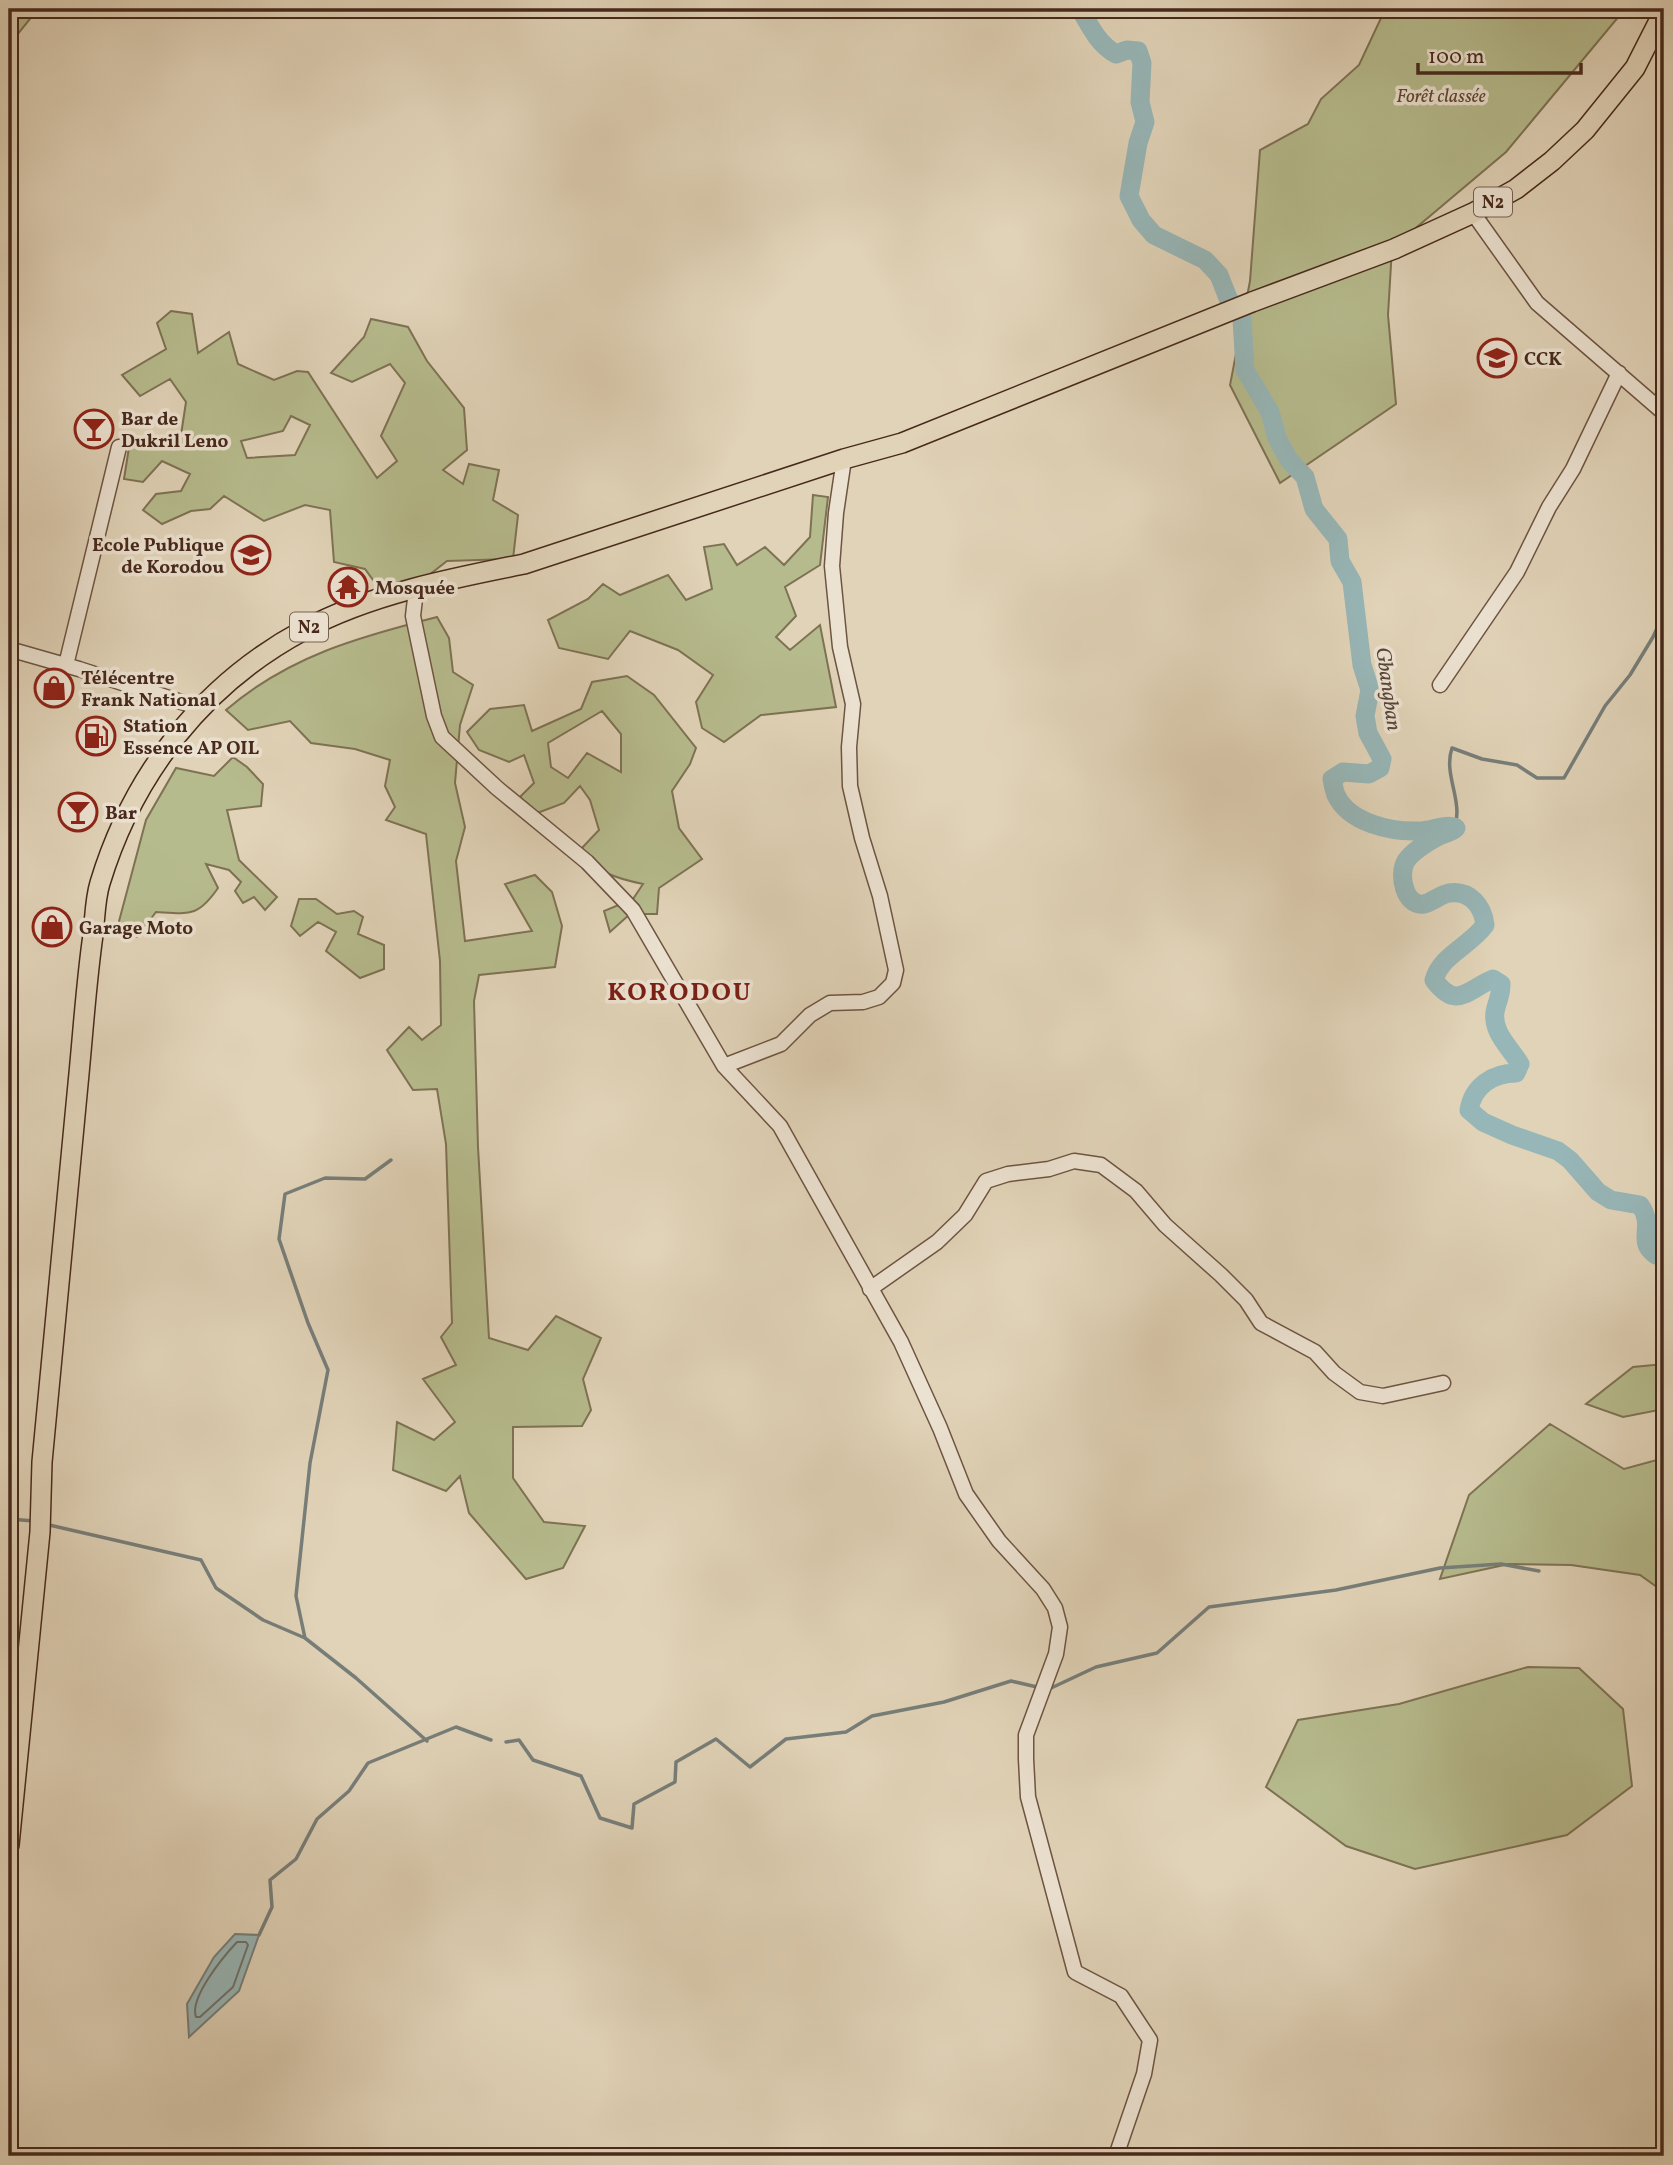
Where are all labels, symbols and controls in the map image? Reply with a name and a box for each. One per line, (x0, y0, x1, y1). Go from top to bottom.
scale bar (1418, 32, 1580, 76)
text: 100 m (1428, 43, 1485, 72)
park label: Forêt classée (1396, 84, 1486, 110)
road number: N2 (1474, 188, 1512, 216)
school or university icon: CCK (1476, 337, 1518, 379)
place label: CCK (1524, 347, 1562, 373)
place label: Bar de Dukril Leno (121, 407, 228, 455)
bar icon: Bar de Dukril Leno (73, 408, 115, 450)
place label: Ecole Publique de Korodou (92, 533, 224, 581)
school or university icon: Ecole Publique de Korodou (230, 534, 272, 576)
temple icon: Mosquée (327, 566, 369, 608)
place label: Mosquée (375, 576, 455, 602)
road number: N2 (290, 612, 328, 642)
water label: Gbangban (1367, 646, 1408, 733)
place label: Télécentre Frank National (81, 666, 216, 714)
shop icon: Télécentre Frank National (33, 667, 75, 709)
place label: Station Essence AP OIL (123, 714, 260, 762)
fuel station icon: Station Essence AP OIL (75, 715, 117, 757)
bar icon: Bar (57, 791, 99, 833)
place label: Bar (105, 801, 137, 827)
shop icon: Garage Moto (31, 906, 73, 948)
place label: Garage Moto (79, 916, 193, 942)
district label: KORODOU (607, 975, 753, 1011)

